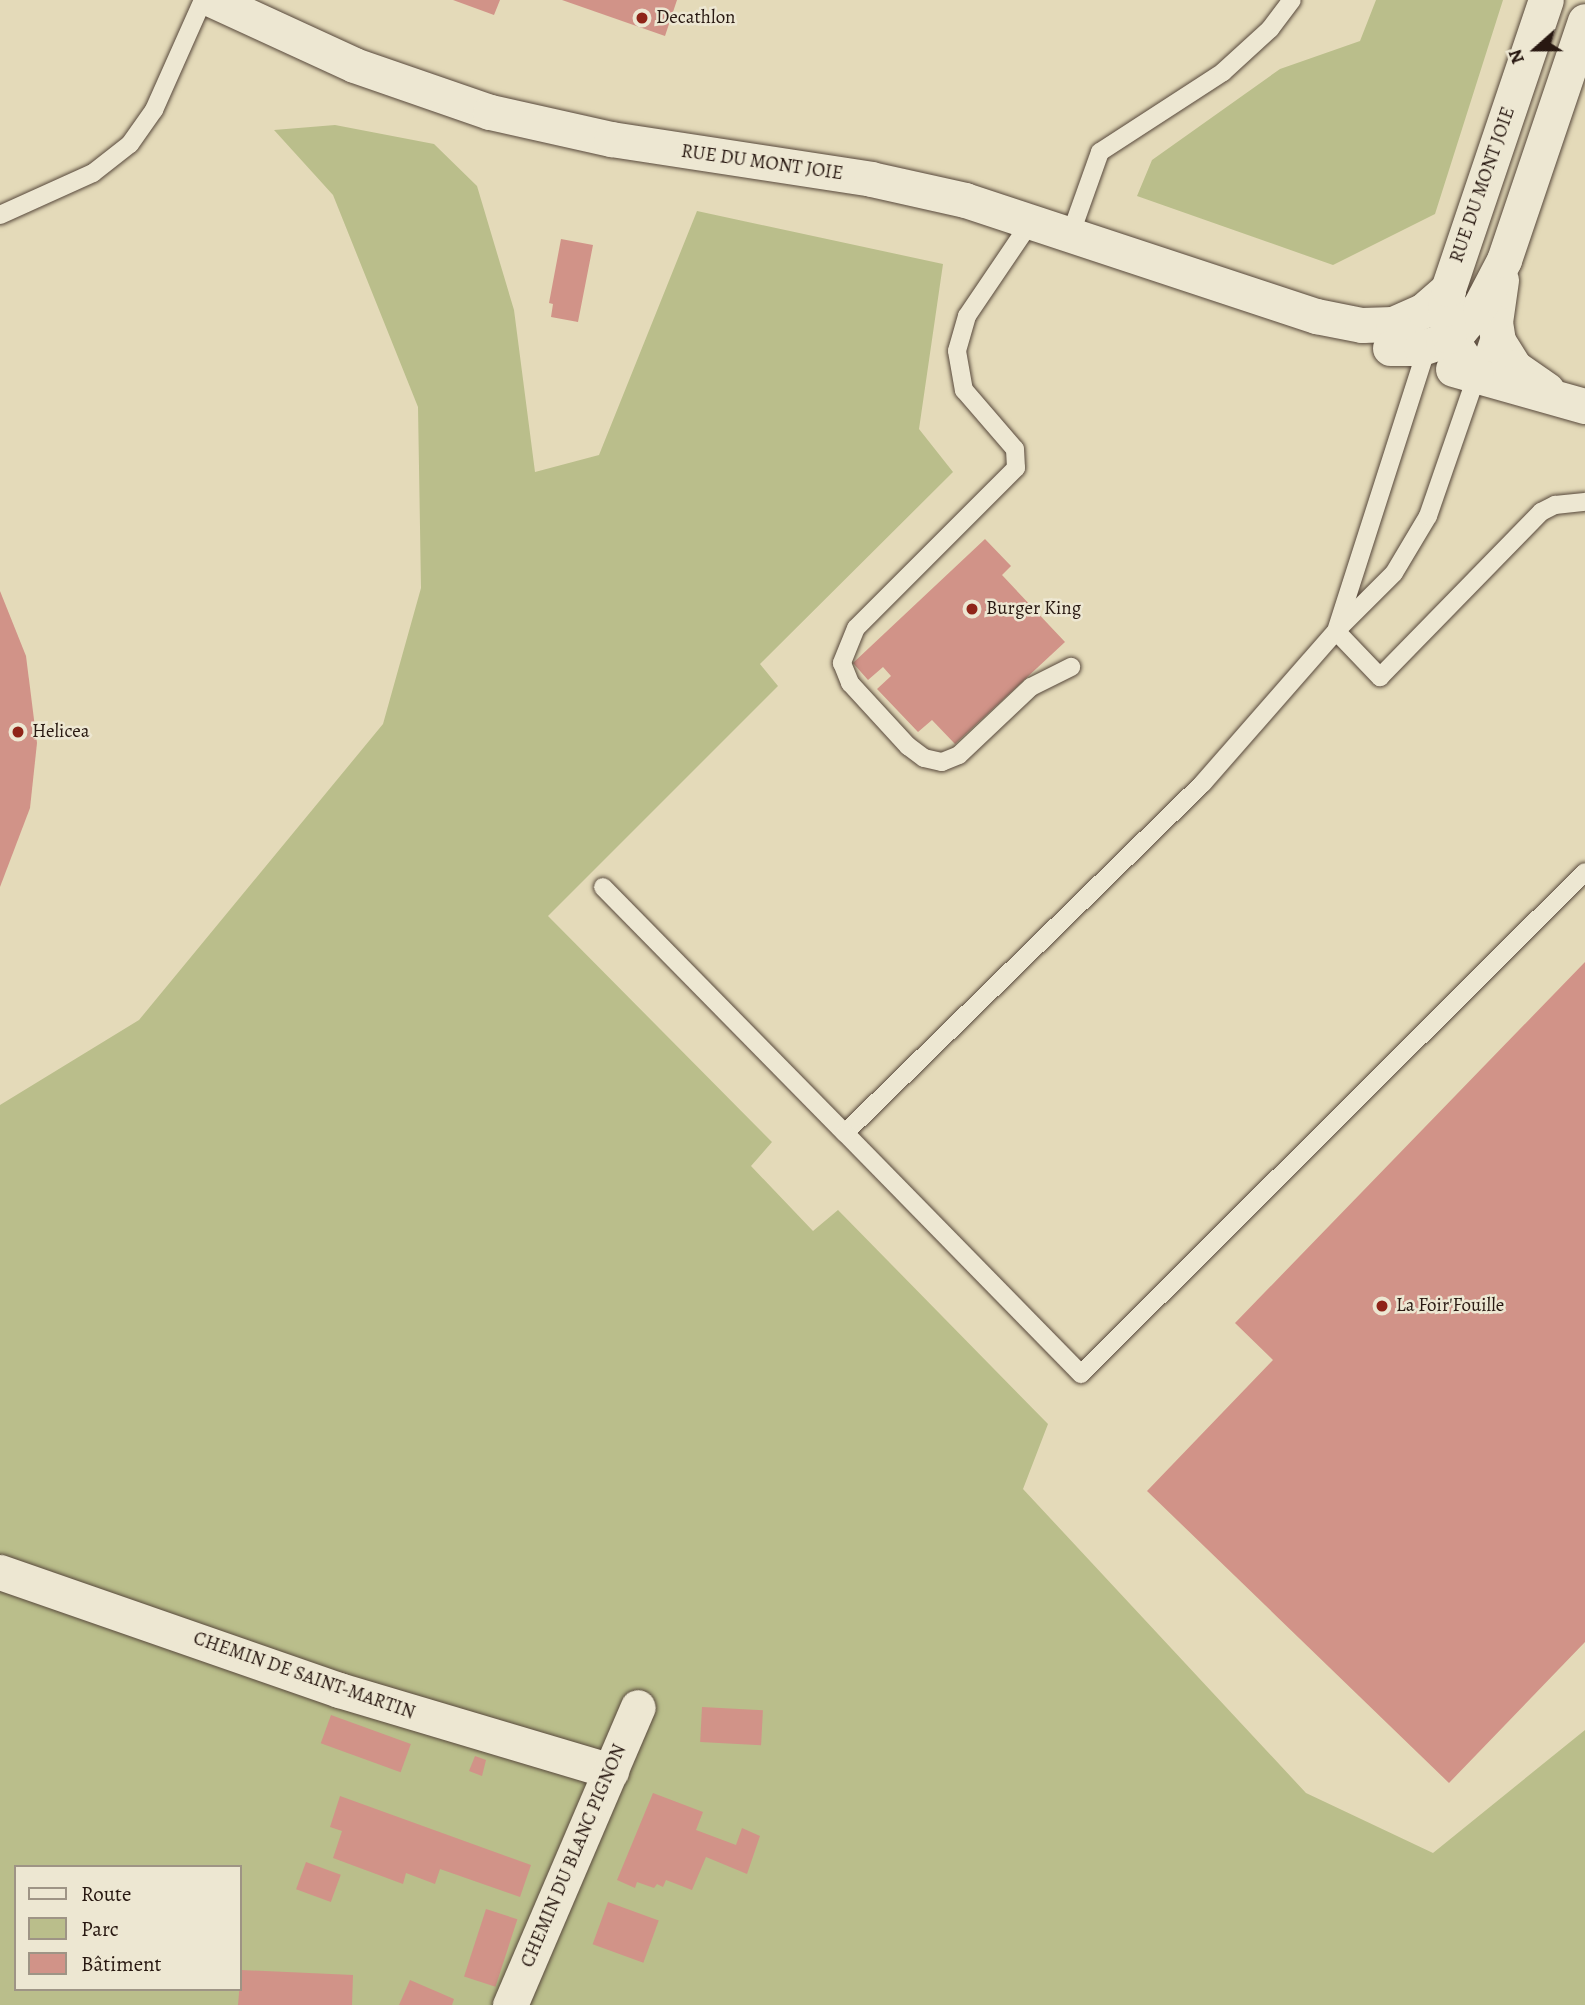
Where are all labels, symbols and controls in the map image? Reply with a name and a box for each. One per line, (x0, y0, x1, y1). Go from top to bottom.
place label: Decathlon (656, 7, 736, 29)
marker: Decathlon (634, 10, 650, 26)
north arrow (1501, 14, 1571, 84)
text: N (1502, 45, 1531, 68)
street label: RUE DU MONT JOIE (1446, 104, 1520, 266)
street label: RUE DU MONT JOIE (680, 140, 844, 186)
place label: Burger King (986, 598, 1081, 620)
marker: Burger King (964, 601, 980, 617)
place label: Helicea (32, 721, 90, 743)
marker: Helicea (10, 724, 26, 740)
place label: La Foir'Fouille (1396, 1295, 1504, 1317)
marker: La Foir'Fouille (1374, 1298, 1390, 1314)
street label: CHEMIN DE SAINT-MARTIN (190, 1627, 418, 1725)
street label: CHEMIN DU BLANC PIGNON (517, 1741, 631, 1971)
legend (14, 1865, 242, 1991)
text: Route (81, 1880, 131, 1908)
text: Parc (81, 1915, 119, 1943)
text: Bâtiment (81, 1950, 162, 1978)

